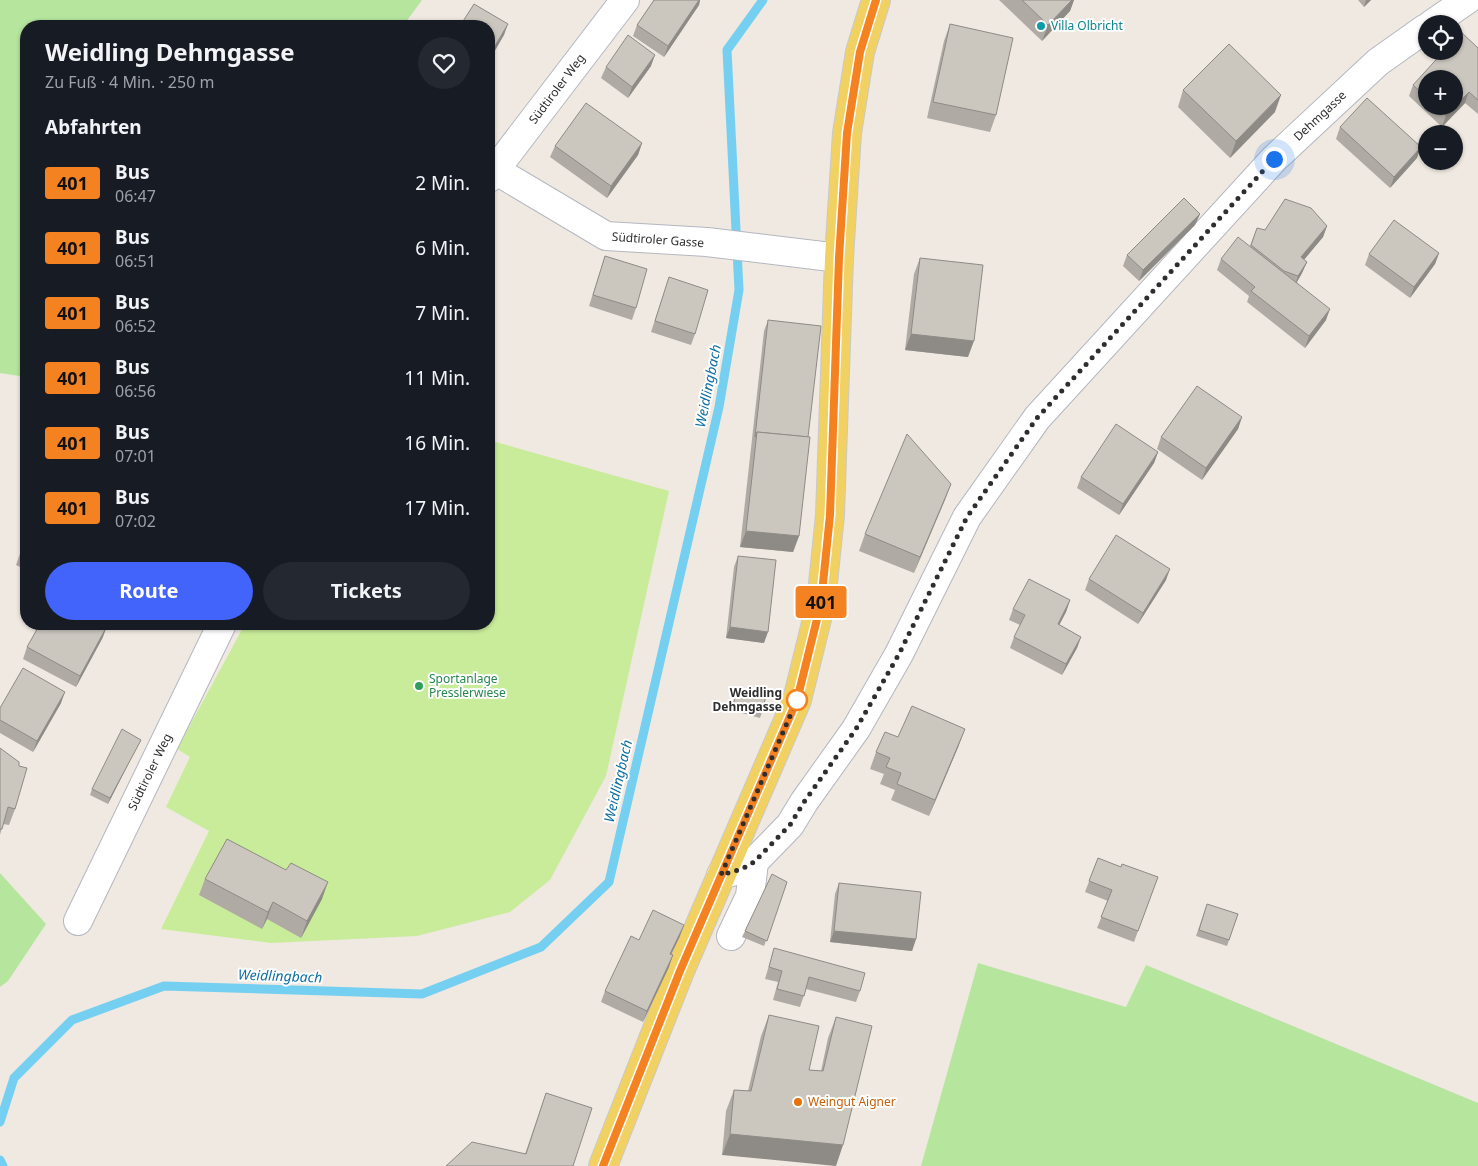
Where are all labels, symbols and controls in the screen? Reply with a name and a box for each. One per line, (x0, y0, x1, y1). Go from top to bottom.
map controls (1418, 15, 1463, 170)
button: locate (1418, 15, 1463, 60)
place label: Villa Olbricht (1051, 17, 1123, 34)
marker: Villa Olbricht (1035, 20, 1047, 32)
text: Weidling Dehmgasse (45, 35, 295, 68)
button: heart (418, 37, 470, 89)
street label: Südtiroler Weg (525, 50, 589, 127)
button: + (1418, 70, 1463, 115)
text: Zu Fuß · 4 Min. · 250 m (45, 71, 214, 93)
street label: Dehmgasse (1290, 87, 1350, 145)
text: Abfahrten (45, 114, 142, 140)
button: − (1418, 125, 1463, 170)
your location (1262, 147, 1287, 172)
text: Bus (115, 159, 150, 185)
text: 2 Min. (415, 170, 470, 196)
text: 401 (57, 171, 88, 195)
text: 06:47 (115, 185, 156, 207)
text: Bus (115, 224, 150, 250)
street label: Südtiroler Gasse (611, 228, 705, 251)
text: 6 Min. (415, 235, 470, 261)
text: 401 (57, 236, 88, 260)
text: 06:51 (115, 250, 156, 272)
text: Bus (115, 289, 150, 315)
text: 7 Min. (415, 300, 470, 326)
text: 401 (57, 301, 88, 325)
text: 06:52 (115, 315, 156, 337)
water label: Weidlingbach (690, 343, 725, 429)
text: Bus (115, 354, 150, 380)
text: 11 Min. (404, 365, 470, 391)
text: 401 (57, 366, 88, 390)
text: 06:56 (115, 380, 156, 402)
text: Bus (115, 419, 150, 445)
text: 16 Min. (404, 430, 470, 456)
text: 401 (57, 431, 88, 455)
text: 07:01 (115, 445, 156, 467)
text: Bus (115, 484, 150, 510)
text: 17 Min. (404, 495, 470, 521)
text: 401 (57, 496, 88, 520)
text: 07:02 (115, 510, 156, 532)
button: Route (45, 562, 253, 620)
button: Tickets (263, 562, 470, 620)
line badge: 401 (792, 586, 850, 618)
text: 401 (806, 590, 836, 614)
place label: Sportanlage Presslerwiese (429, 670, 506, 701)
marker: Sportanlage Presslerwiese (413, 680, 425, 692)
place label: Weidling Dehmgasse (713, 684, 782, 715)
marker: Weidling Dehmgasse (786, 689, 808, 711)
street label: Südtiroler Weg (124, 730, 176, 813)
water label: Weidlingbach (599, 738, 636, 824)
water label: Weidlingbach (238, 965, 323, 986)
place label: Weingut Aigner (808, 1093, 896, 1110)
marker: Weingut Aigner (792, 1096, 804, 1108)

